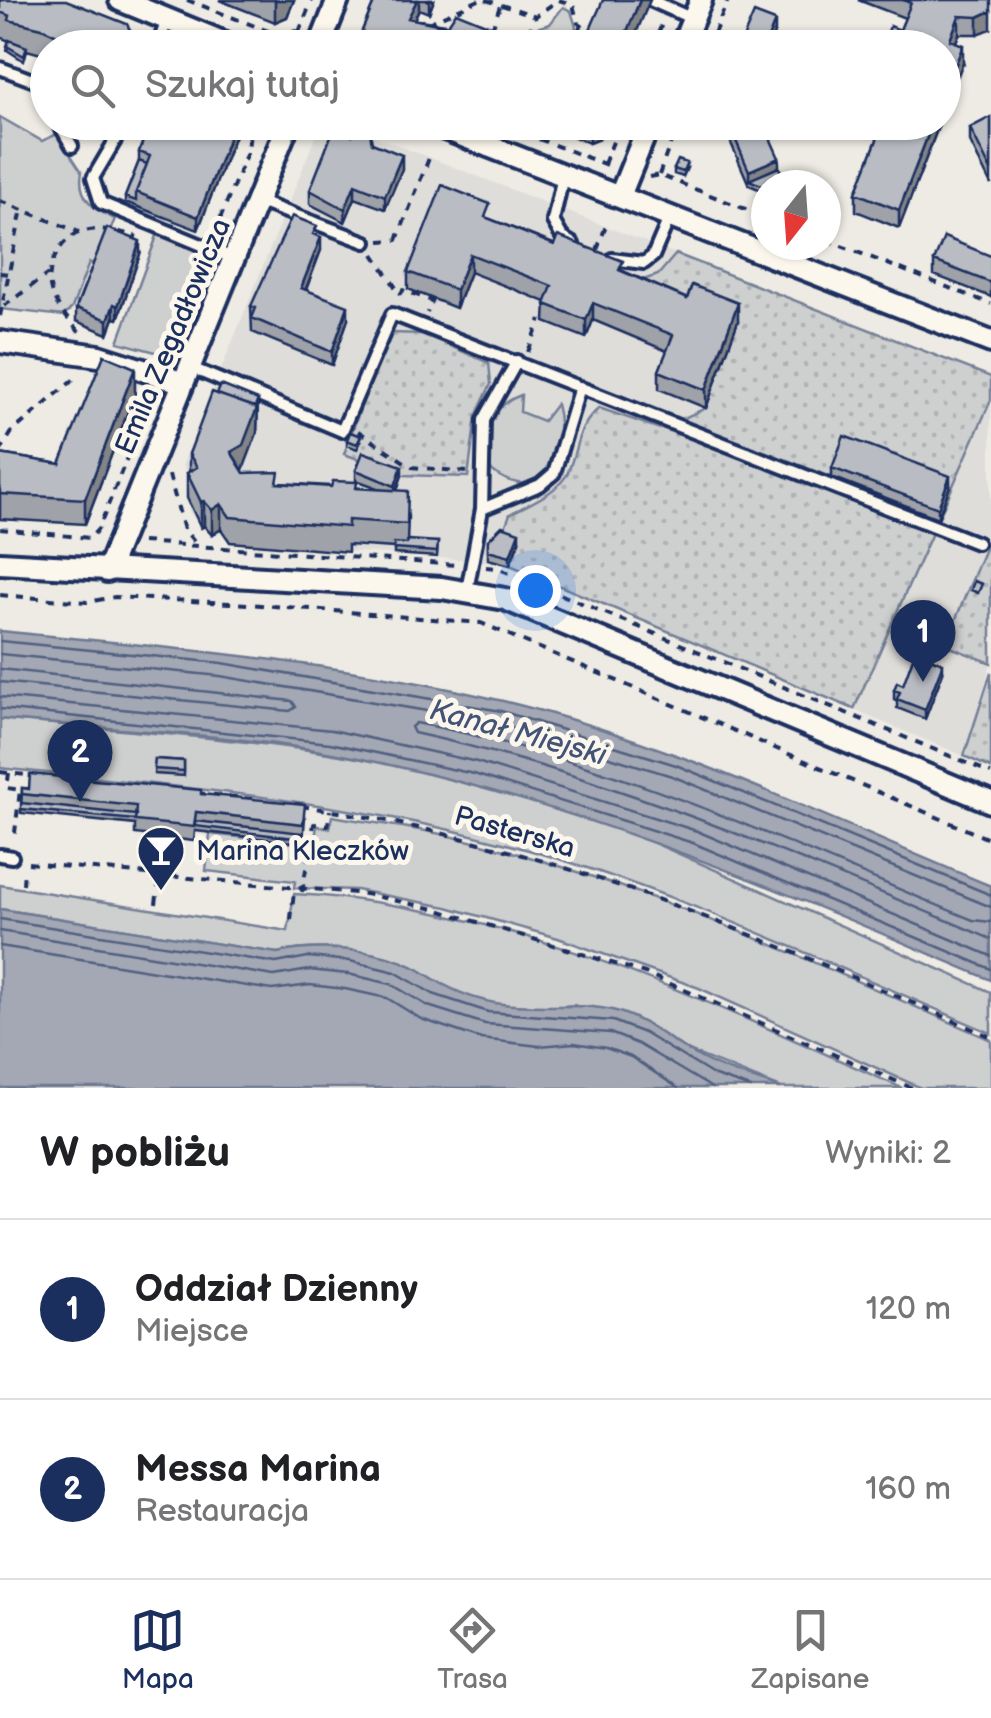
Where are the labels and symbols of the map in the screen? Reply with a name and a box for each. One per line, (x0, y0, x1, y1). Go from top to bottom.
north arrow (751, 170, 841, 260)
street label: Emila Zegadłowicza (109, 214, 238, 459)
your location (510, 565, 561, 616)
pin: 1 (890, 600, 956, 682)
water label: Kanał Miejski (426, 692, 611, 774)
pin: 2 (48, 720, 112, 802)
street label: Pasterska (451, 800, 579, 865)
bar icon: Marina Kleczków (135, 824, 187, 892)
place label: Marina Kleczków (196, 835, 409, 868)

